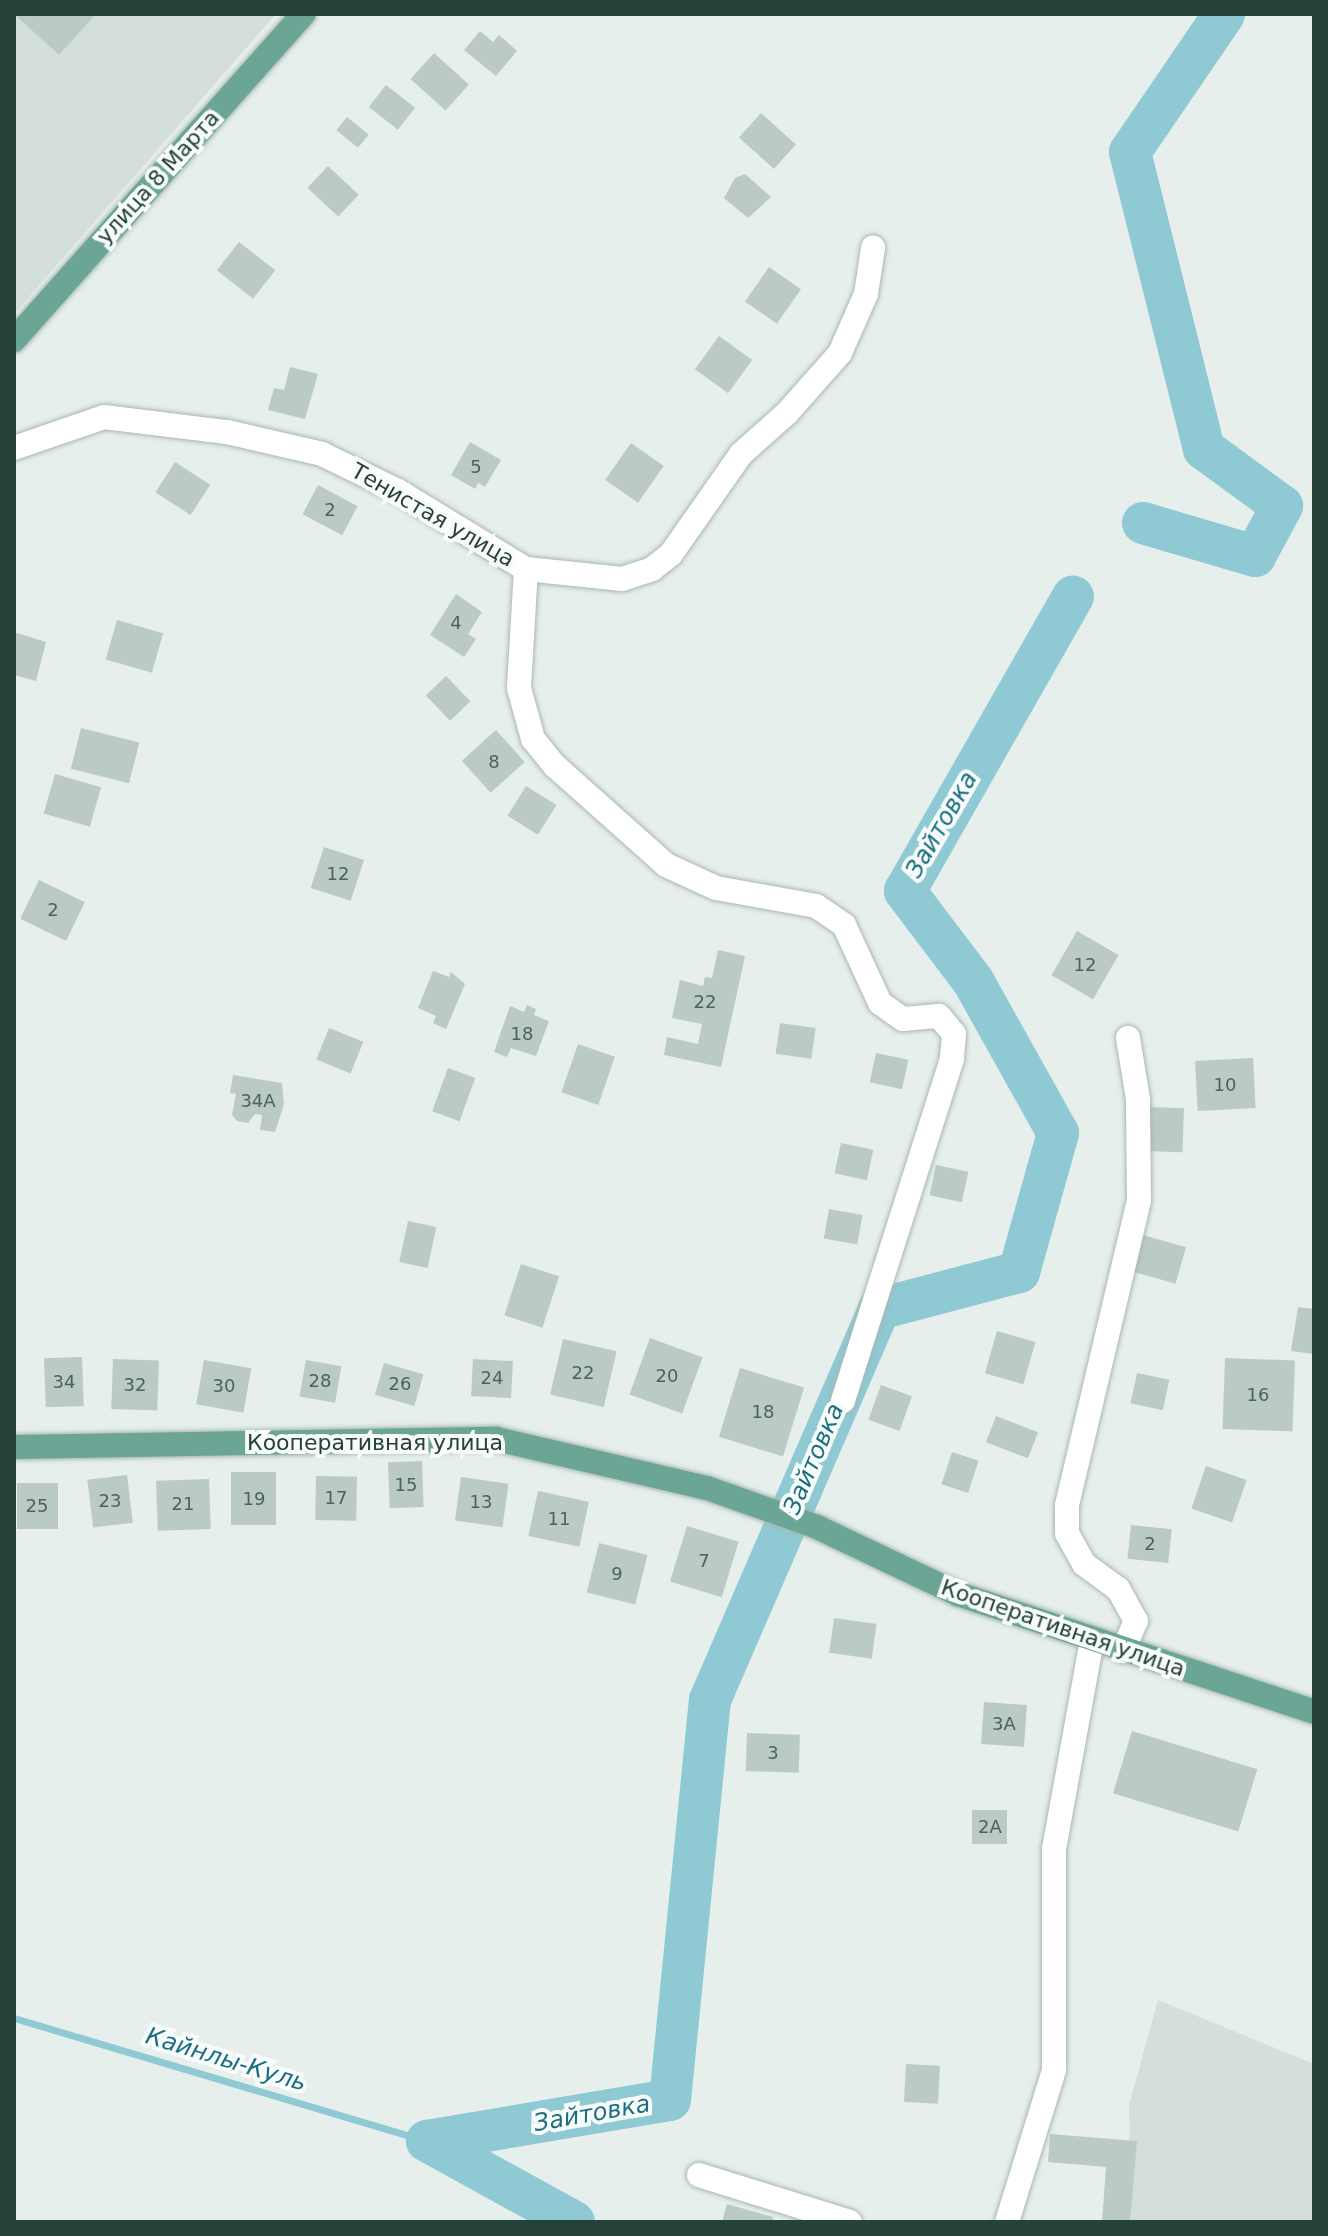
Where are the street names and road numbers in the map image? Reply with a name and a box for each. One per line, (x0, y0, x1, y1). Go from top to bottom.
street label: улица 8 Марта (91, 105, 225, 249)
street label: Тенистая улица (347, 458, 519, 572)
street label: Кооперативная улица (247, 1430, 503, 1456)
street label: Кооперативная улица (938, 1574, 1188, 1682)

